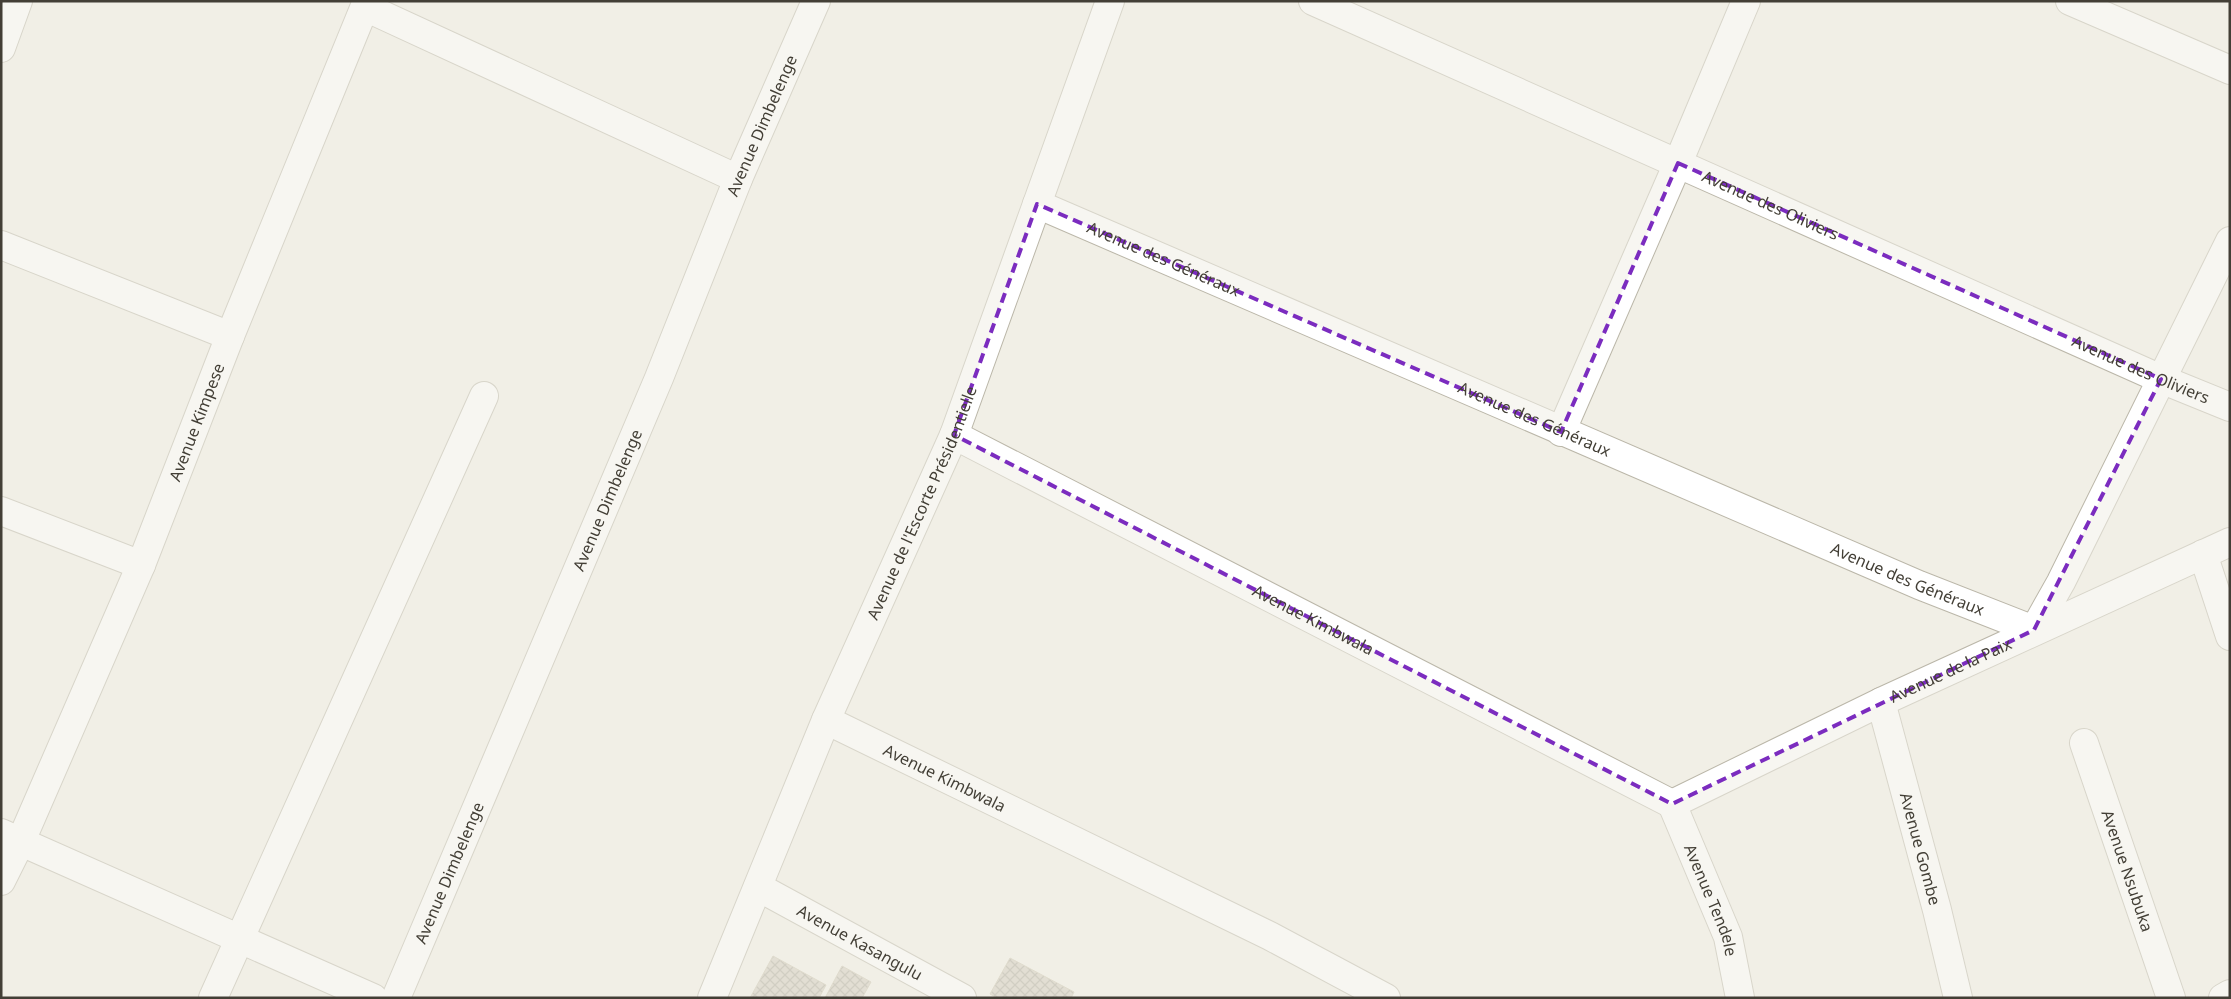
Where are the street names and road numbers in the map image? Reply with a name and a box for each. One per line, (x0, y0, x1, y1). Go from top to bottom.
street label: Avenue Dimbelenge (721, 51, 802, 199)
street label: Avenue des Oliviers (1699, 165, 1842, 245)
street label: Avenue des Généraux (1084, 216, 1244, 302)
street label: Avenue des Oliviers (2069, 330, 2213, 408)
street label: Avenue Kimpese (164, 360, 229, 484)
street label: Avenue des Généraux (1455, 376, 1615, 462)
street label: Avenue de l'Escorte Présidentielle (862, 383, 982, 623)
street label: Avenue Dimbelenge (567, 426, 647, 574)
street label: Avenue des Généraux (1827, 537, 1988, 621)
street label: Avenue Kimbwala (1249, 579, 1378, 660)
street label: Avenue de la Paix (1886, 632, 2016, 708)
street label: Avenue Kimbwala (880, 739, 1010, 817)
street label: Avenue Gombe (1895, 790, 1946, 907)
street label: Avenue Dimbelenge (409, 799, 489, 947)
street label: Avenue Nsubuka (2097, 807, 2159, 935)
street label: Avenue Tendele (1679, 841, 1743, 958)
street label: Avenue Kasangulu (793, 899, 926, 985)

